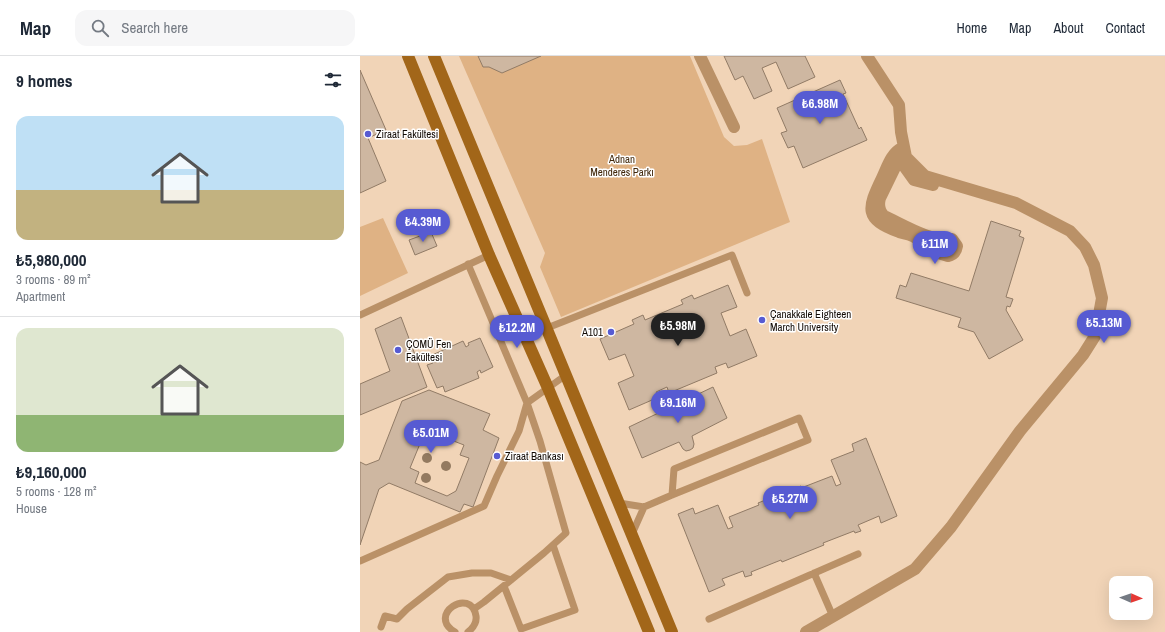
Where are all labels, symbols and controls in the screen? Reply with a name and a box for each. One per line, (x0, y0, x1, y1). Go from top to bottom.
search box (75, 10, 355, 46)
text: Map (20, 15, 51, 41)
icon: search (89, 17, 111, 39)
text: Search here (121, 17, 188, 38)
text: Home (956, 19, 987, 37)
text: Map (1009, 19, 1031, 37)
text: About (1053, 19, 1083, 37)
text: Contact (1105, 19, 1145, 37)
text: 9 homes (16, 69, 73, 92)
icon: filters (322, 69, 344, 91)
pin: ₺6.98M (787, 91, 853, 125)
text: ₺6.98M (802, 95, 838, 112)
place label: Ziraat Fakültesi (376, 127, 438, 141)
marker: Ziraat Fakültesi (363, 129, 373, 139)
icon: home (144, 142, 216, 214)
park label: Adnan Menderes Parkı (590, 152, 654, 179)
pin: ₺4.39M (390, 209, 456, 243)
text: ₺4.39M (405, 213, 441, 230)
pin: ₺11M (911, 231, 959, 265)
text: ₺11M (922, 235, 948, 252)
text: ₺5,980,000 (16, 248, 87, 271)
text: 3 rooms · 89 m² (16, 271, 91, 288)
text: Apartment (16, 288, 65, 305)
place label: Çanakkale Eighteen March University (770, 307, 851, 334)
pin: ₺5.13M (1071, 310, 1137, 344)
pin: ₺5.98M (645, 313, 711, 347)
text: ₺5.13M (1086, 314, 1122, 331)
pin: ₺12.2M (484, 315, 550, 349)
marker: Çanakkale Eighteen March University (757, 315, 767, 325)
text: ₺5.98M (660, 317, 696, 334)
text: ₺12.2M (499, 319, 535, 336)
place label: A101 (581, 325, 603, 339)
marker: A101 (606, 327, 616, 337)
place label: ÇOMÜ Fen Fakültesi (406, 337, 451, 364)
marker: ÇOMÜ Fen Fakültesi (393, 345, 403, 355)
icon: home (144, 354, 216, 426)
pin: ₺9.16M (645, 390, 711, 424)
text: ₺9.16M (660, 394, 696, 411)
pin: ₺5.01M (398, 420, 464, 454)
text: ₺5.01M (413, 424, 449, 441)
place label: Ziraat Bankası (505, 449, 564, 463)
marker: Ziraat Bankası (492, 451, 502, 461)
text: ₺9,160,000 (16, 460, 87, 483)
text: 5 rooms · 128 m² (16, 483, 97, 500)
pin: ₺5.27M (757, 486, 823, 520)
text: ₺5.27M (772, 490, 808, 507)
text: House (16, 500, 47, 517)
north arrow (1109, 576, 1153, 620)
map controls (1109, 576, 1153, 620)

